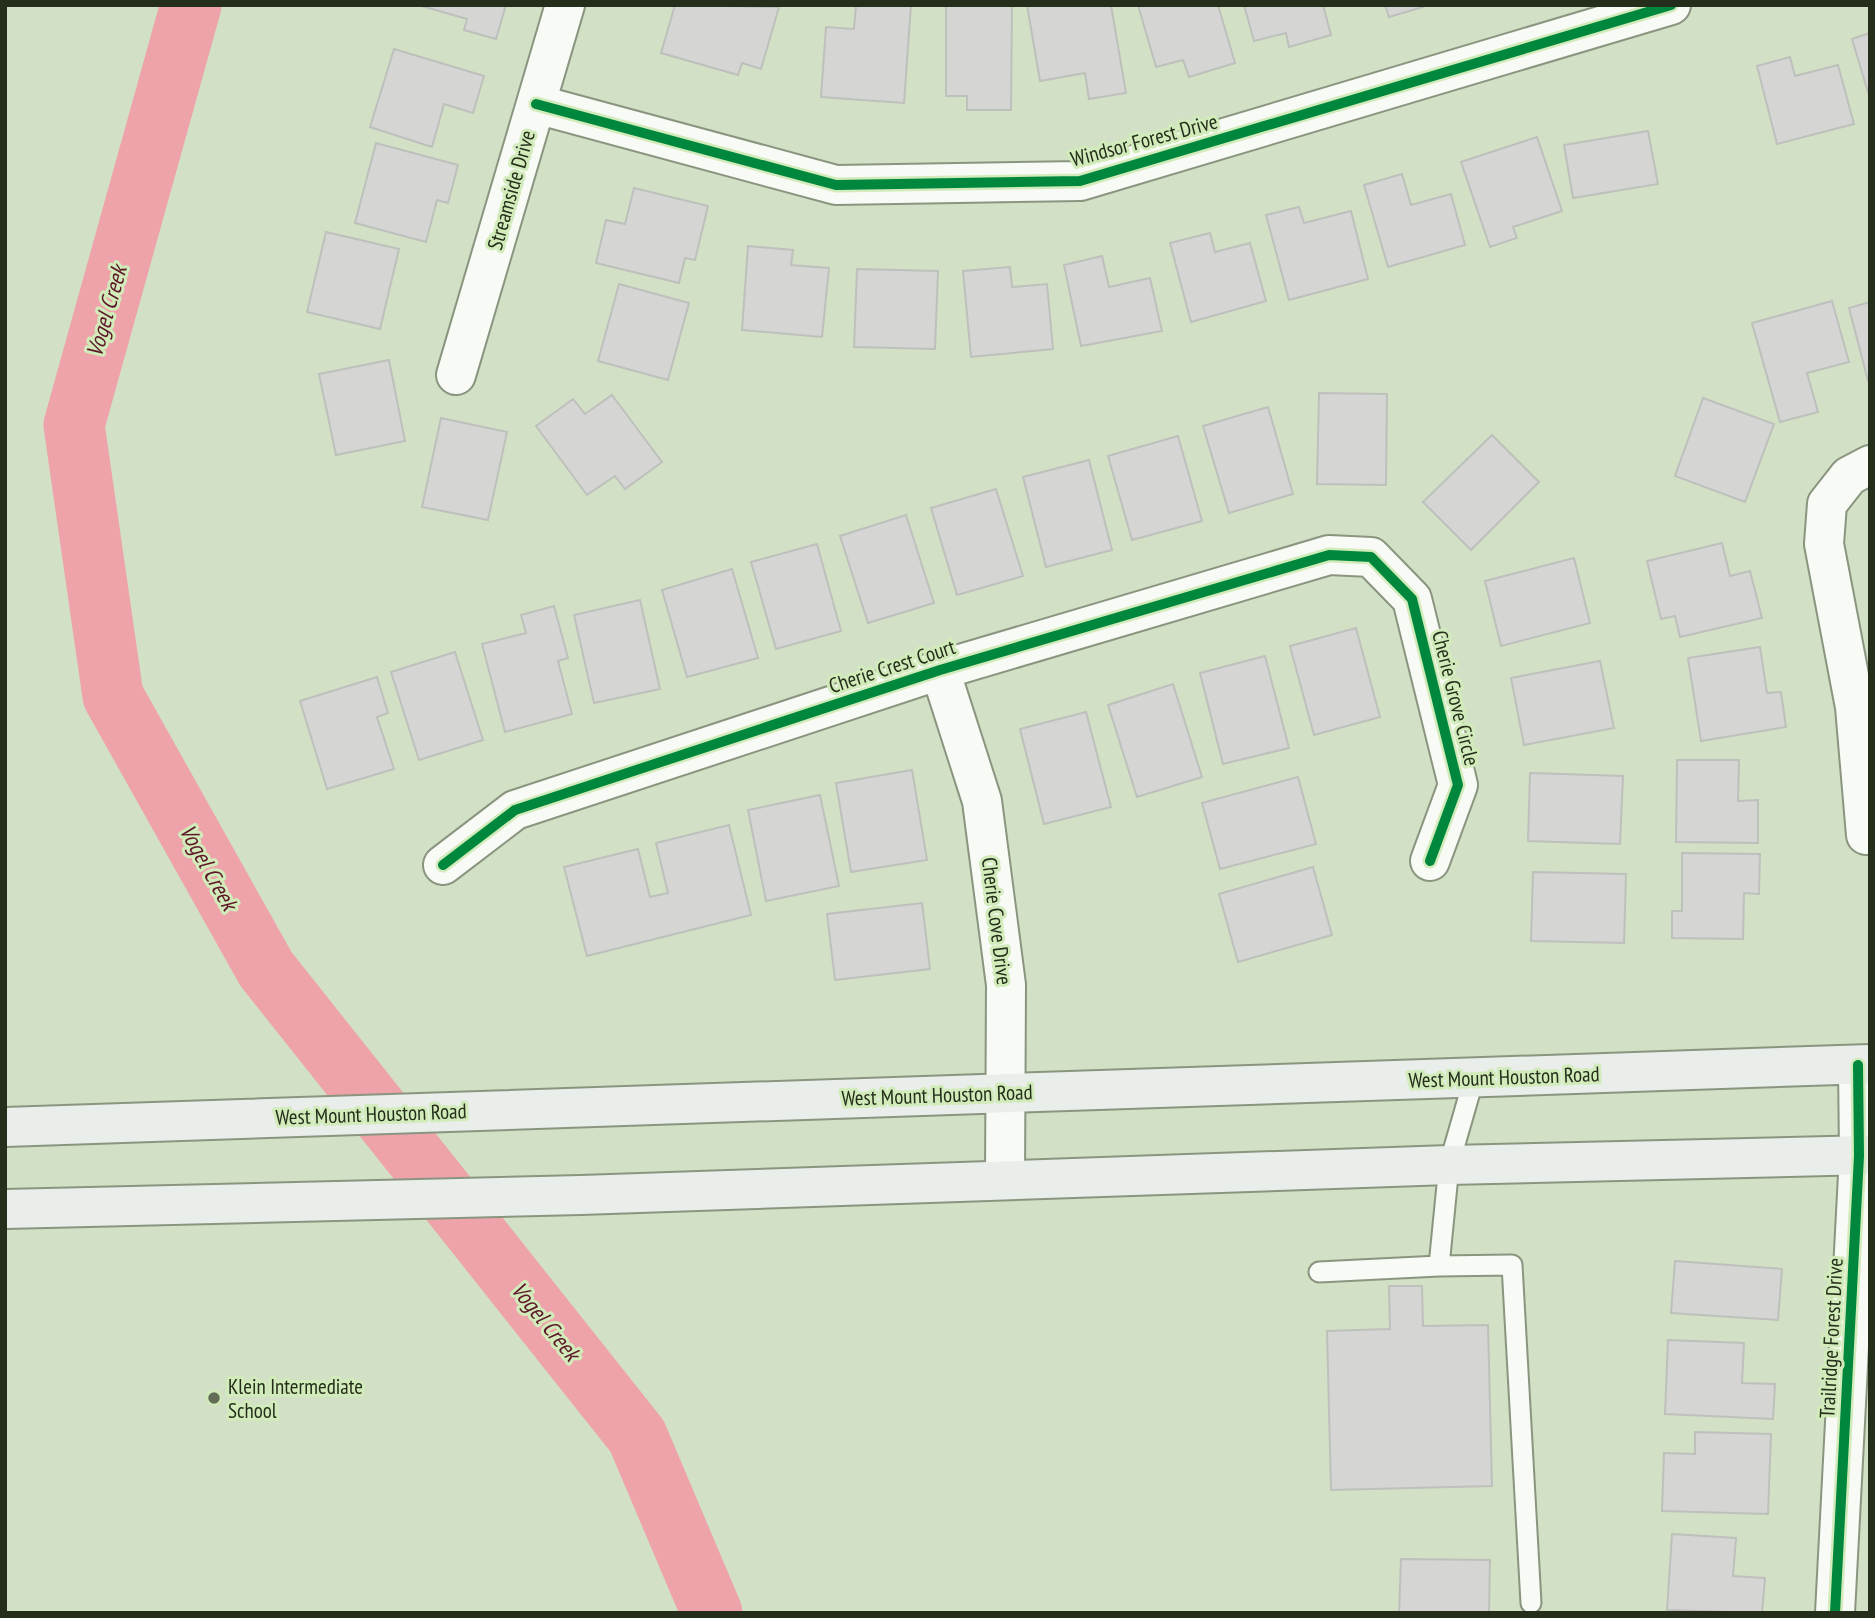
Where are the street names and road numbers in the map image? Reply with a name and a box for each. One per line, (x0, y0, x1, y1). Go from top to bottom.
street label: Windsor Forest Drive (1068, 107, 1220, 173)
street label: Streamside Drive (481, 127, 541, 253)
street label: Cherie Grove Circle (1426, 628, 1486, 768)
street label: Cherie Crest Court (825, 633, 959, 699)
street label: Cherie Cove Drive (976, 856, 1018, 986)
street label: West Mount Houston Road (1408, 1060, 1600, 1094)
street label: West Mount Houston Road (841, 1078, 1033, 1112)
street label: West Mount Houston Road (275, 1097, 467, 1131)
street label: Trailridge Forest Drive (1813, 1257, 1849, 1419)

